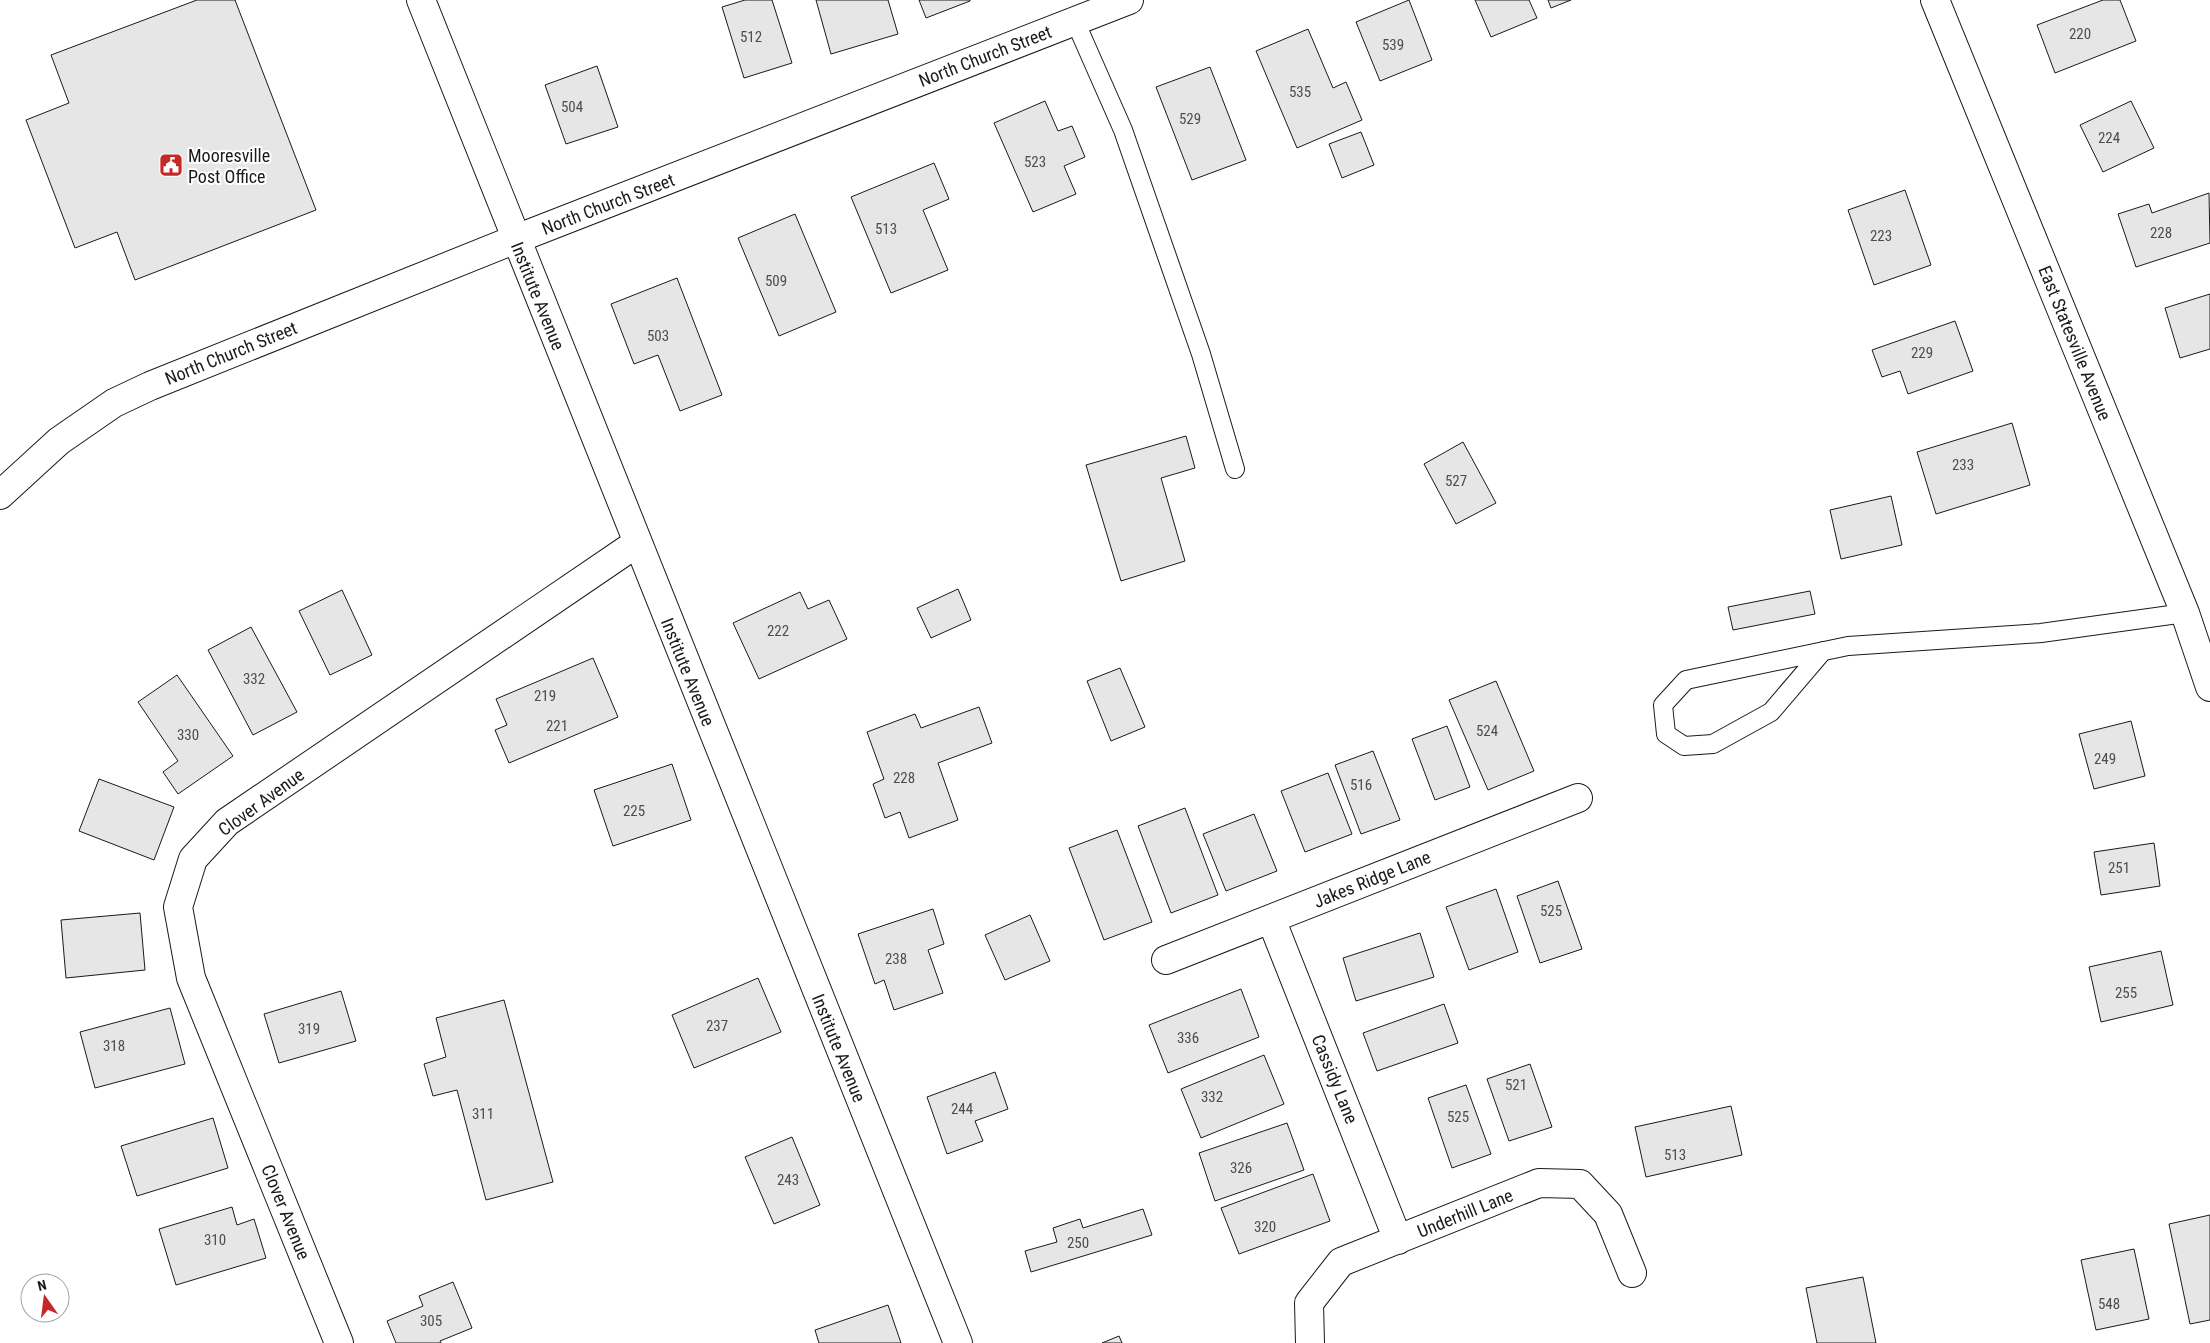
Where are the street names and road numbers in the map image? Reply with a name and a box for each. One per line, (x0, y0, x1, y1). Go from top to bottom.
street label: North Church Street (916, 21, 1054, 91)
street label: North Church Street (539, 169, 677, 239)
street label: Institute Avenue (507, 239, 569, 353)
street label: East Statesville Avenue (2034, 263, 2116, 423)
street label: North Church Street (162, 317, 300, 389)
street label: Institute Avenue (657, 615, 719, 729)
street label: Clover Avenue (214, 764, 308, 840)
street label: Jakes Ridge Lane (1310, 846, 1434, 912)
street label: Institute Avenue (808, 991, 870, 1105)
street label: Cassidy Lane (1308, 1031, 1362, 1127)
street label: Clover Avenue (257, 1161, 315, 1263)
street label: Underhill Lane (1414, 1184, 1516, 1242)

